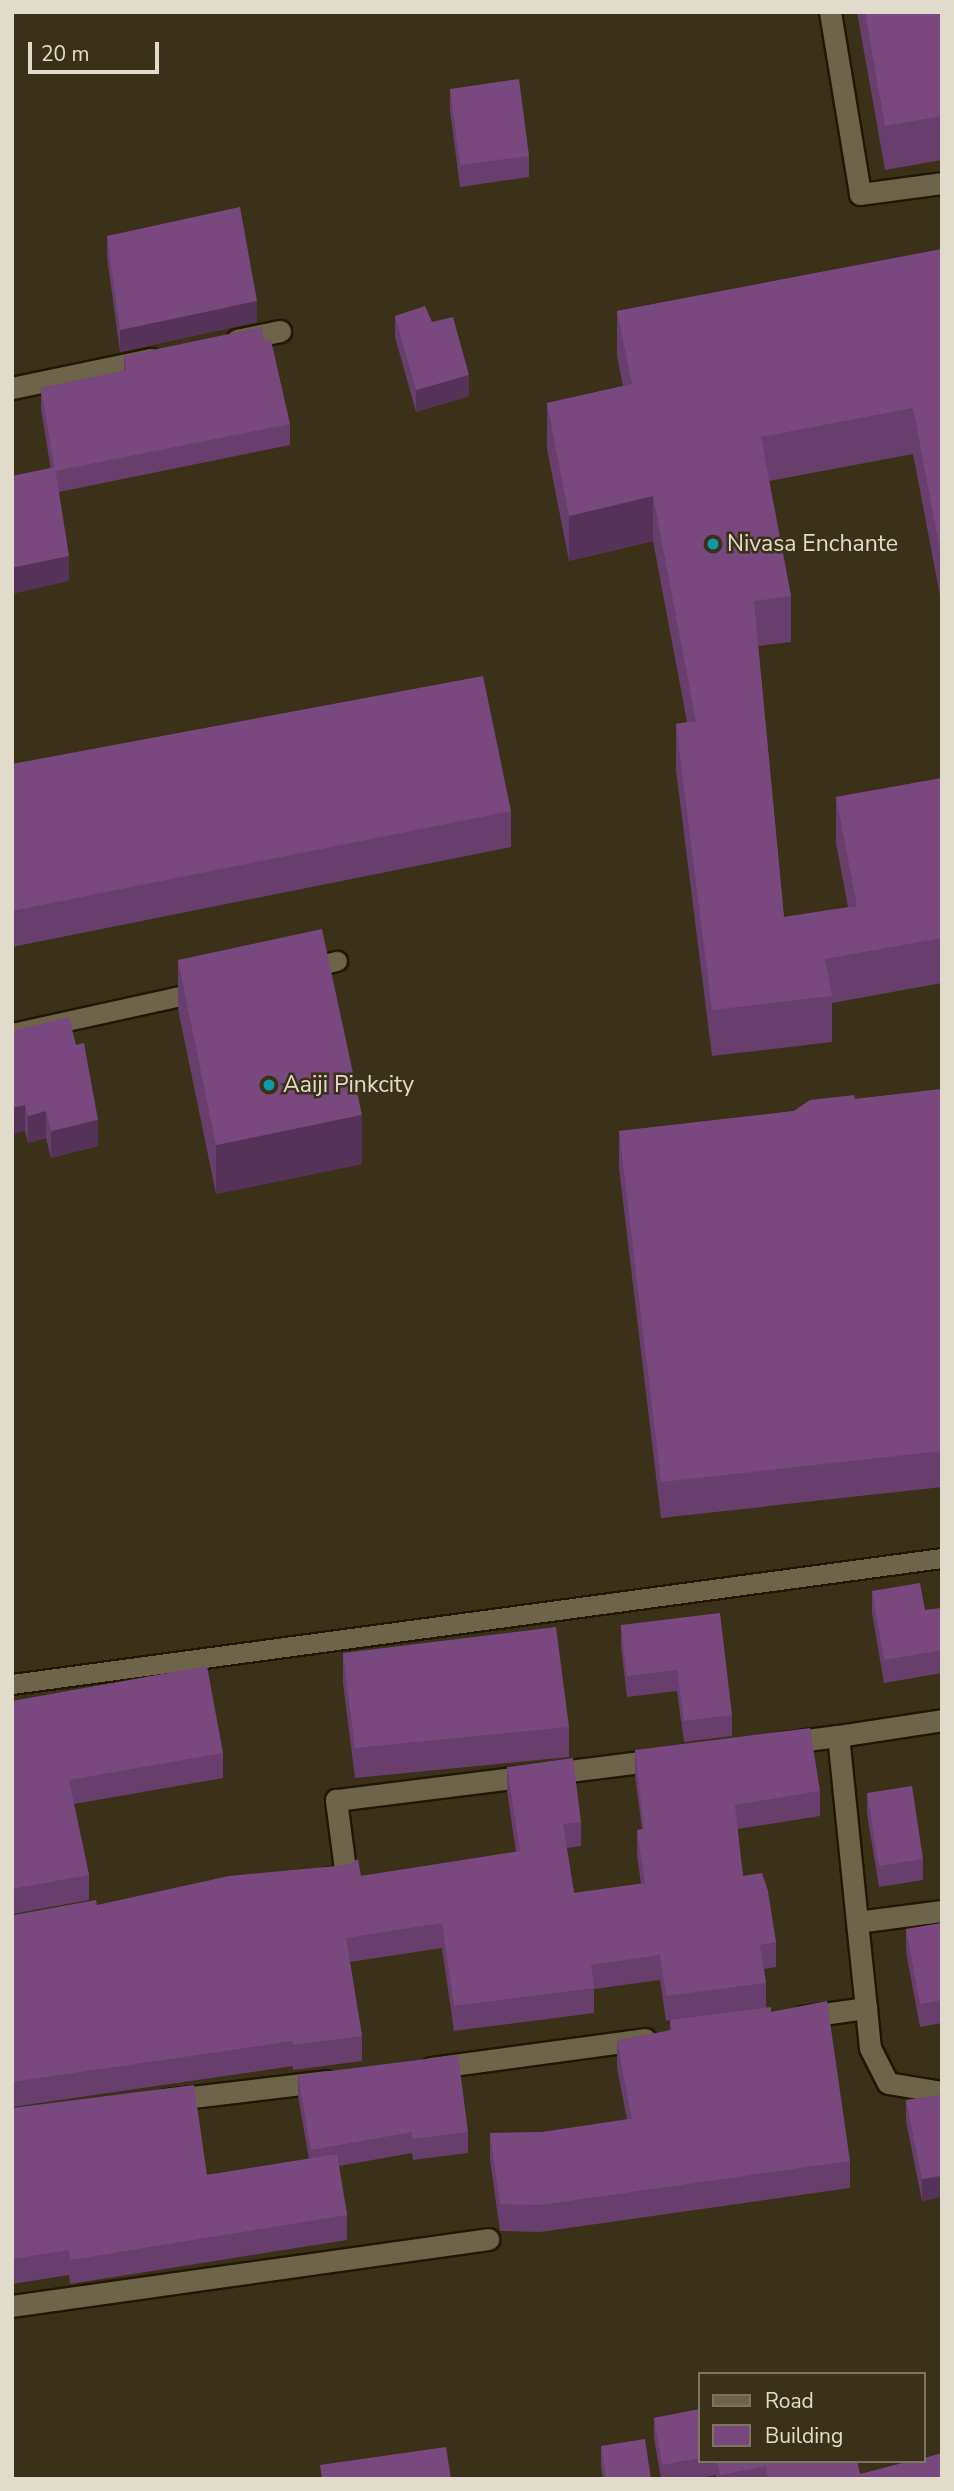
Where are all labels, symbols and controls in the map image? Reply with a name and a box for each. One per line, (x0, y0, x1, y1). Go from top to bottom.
scale bar (32, 28, 163, 72)
text: 20 m (41, 40, 90, 68)
place label: Nivasa Enchante (727, 530, 898, 558)
marker: Nivasa Enchante (705, 536, 721, 552)
place label: Aaiji Pinkcity (283, 1071, 414, 1099)
marker: Aaiji Pinkcity (261, 1077, 277, 1093)
legend (698, 2372, 926, 2463)
text: Road (765, 2387, 814, 2415)
text: Building (765, 2422, 843, 2450)

